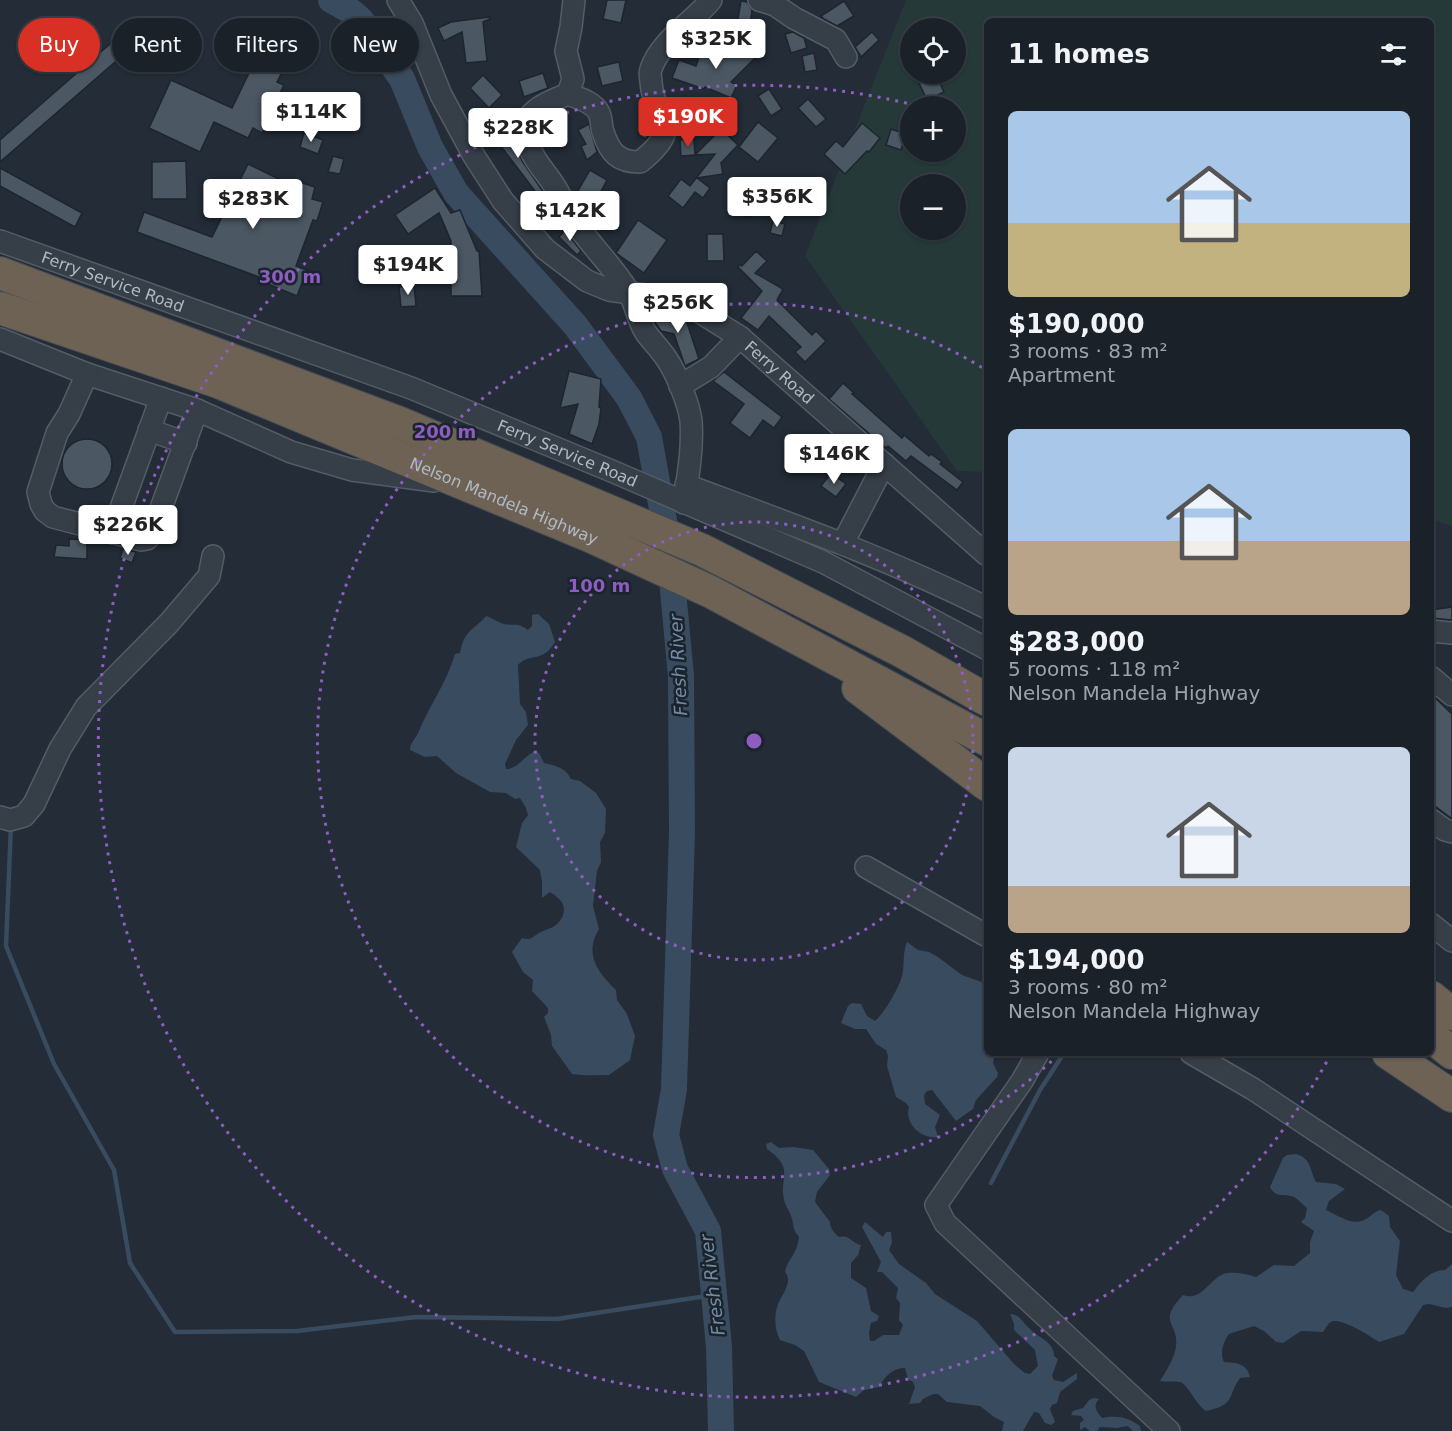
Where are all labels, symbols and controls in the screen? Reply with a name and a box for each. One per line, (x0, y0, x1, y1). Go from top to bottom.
chip: Buy (18, 18, 100, 72)
chip: Rent (112, 18, 202, 72)
chip: Filters (214, 18, 319, 72)
chip: New (331, 18, 419, 72)
map controls (900, 18, 966, 240)
button: locate (900, 18, 966, 84)
pin: $325K (674, 19, 758, 70)
text: $325K (680, 26, 752, 50)
icon: filters (1377, 38, 1410, 71)
text: 11 homes (1008, 39, 1150, 69)
pin: $114K (269, 92, 353, 143)
button: + (900, 96, 966, 162)
pin: $190K (646, 97, 730, 148)
text: $114K (275, 99, 347, 123)
text: $190K (652, 104, 724, 128)
pin: $228K (476, 108, 560, 159)
text: $228K (482, 115, 554, 139)
icon: home (1155, 150, 1263, 258)
button: − (900, 174, 966, 240)
pin: $356K (735, 177, 819, 228)
pin: $283K (211, 179, 295, 230)
text: $356K (741, 184, 813, 208)
text: $283K (217, 186, 289, 210)
pin: $142K (528, 191, 612, 242)
text: $142K (534, 198, 606, 222)
pin: $194K (366, 245, 450, 296)
street label: Ferry Service Road (39, 247, 187, 316)
text: $194K (372, 252, 444, 276)
text: 300 m (259, 266, 321, 287)
pin: $256K (636, 283, 720, 334)
text: $256K (642, 290, 714, 314)
text: $190,000 (1008, 309, 1145, 339)
street label: Ferry Road (741, 337, 818, 408)
text: 3 rooms · 83 m² (1008, 339, 1168, 363)
text: Apartment (1008, 363, 1115, 387)
street label: Ferry Service Road (495, 415, 641, 491)
text: 200 m (414, 421, 476, 442)
pin: $146K (792, 434, 876, 485)
text: $146K (798, 441, 870, 465)
street label: Nelson Mandela Highway (407, 453, 601, 548)
icon: home (1155, 468, 1263, 576)
pin: $226K (86, 505, 170, 556)
text: $226K (92, 512, 164, 536)
text: 100 m (568, 575, 630, 596)
water label: Fresh River (665, 612, 691, 716)
text: $283,000 (1008, 627, 1145, 657)
text: 5 rooms · 118 m² (1008, 657, 1180, 681)
text: Nelson Mandela Highway (1008, 681, 1260, 705)
centre of rings (744, 731, 764, 751)
icon: home (1155, 786, 1263, 894)
text: $194,000 (1008, 945, 1145, 975)
text: 3 rooms · 80 m² (1008, 975, 1168, 999)
text: Nelson Mandela Highway (1008, 999, 1260, 1023)
water label: Fresh River (695, 1232, 729, 1337)

